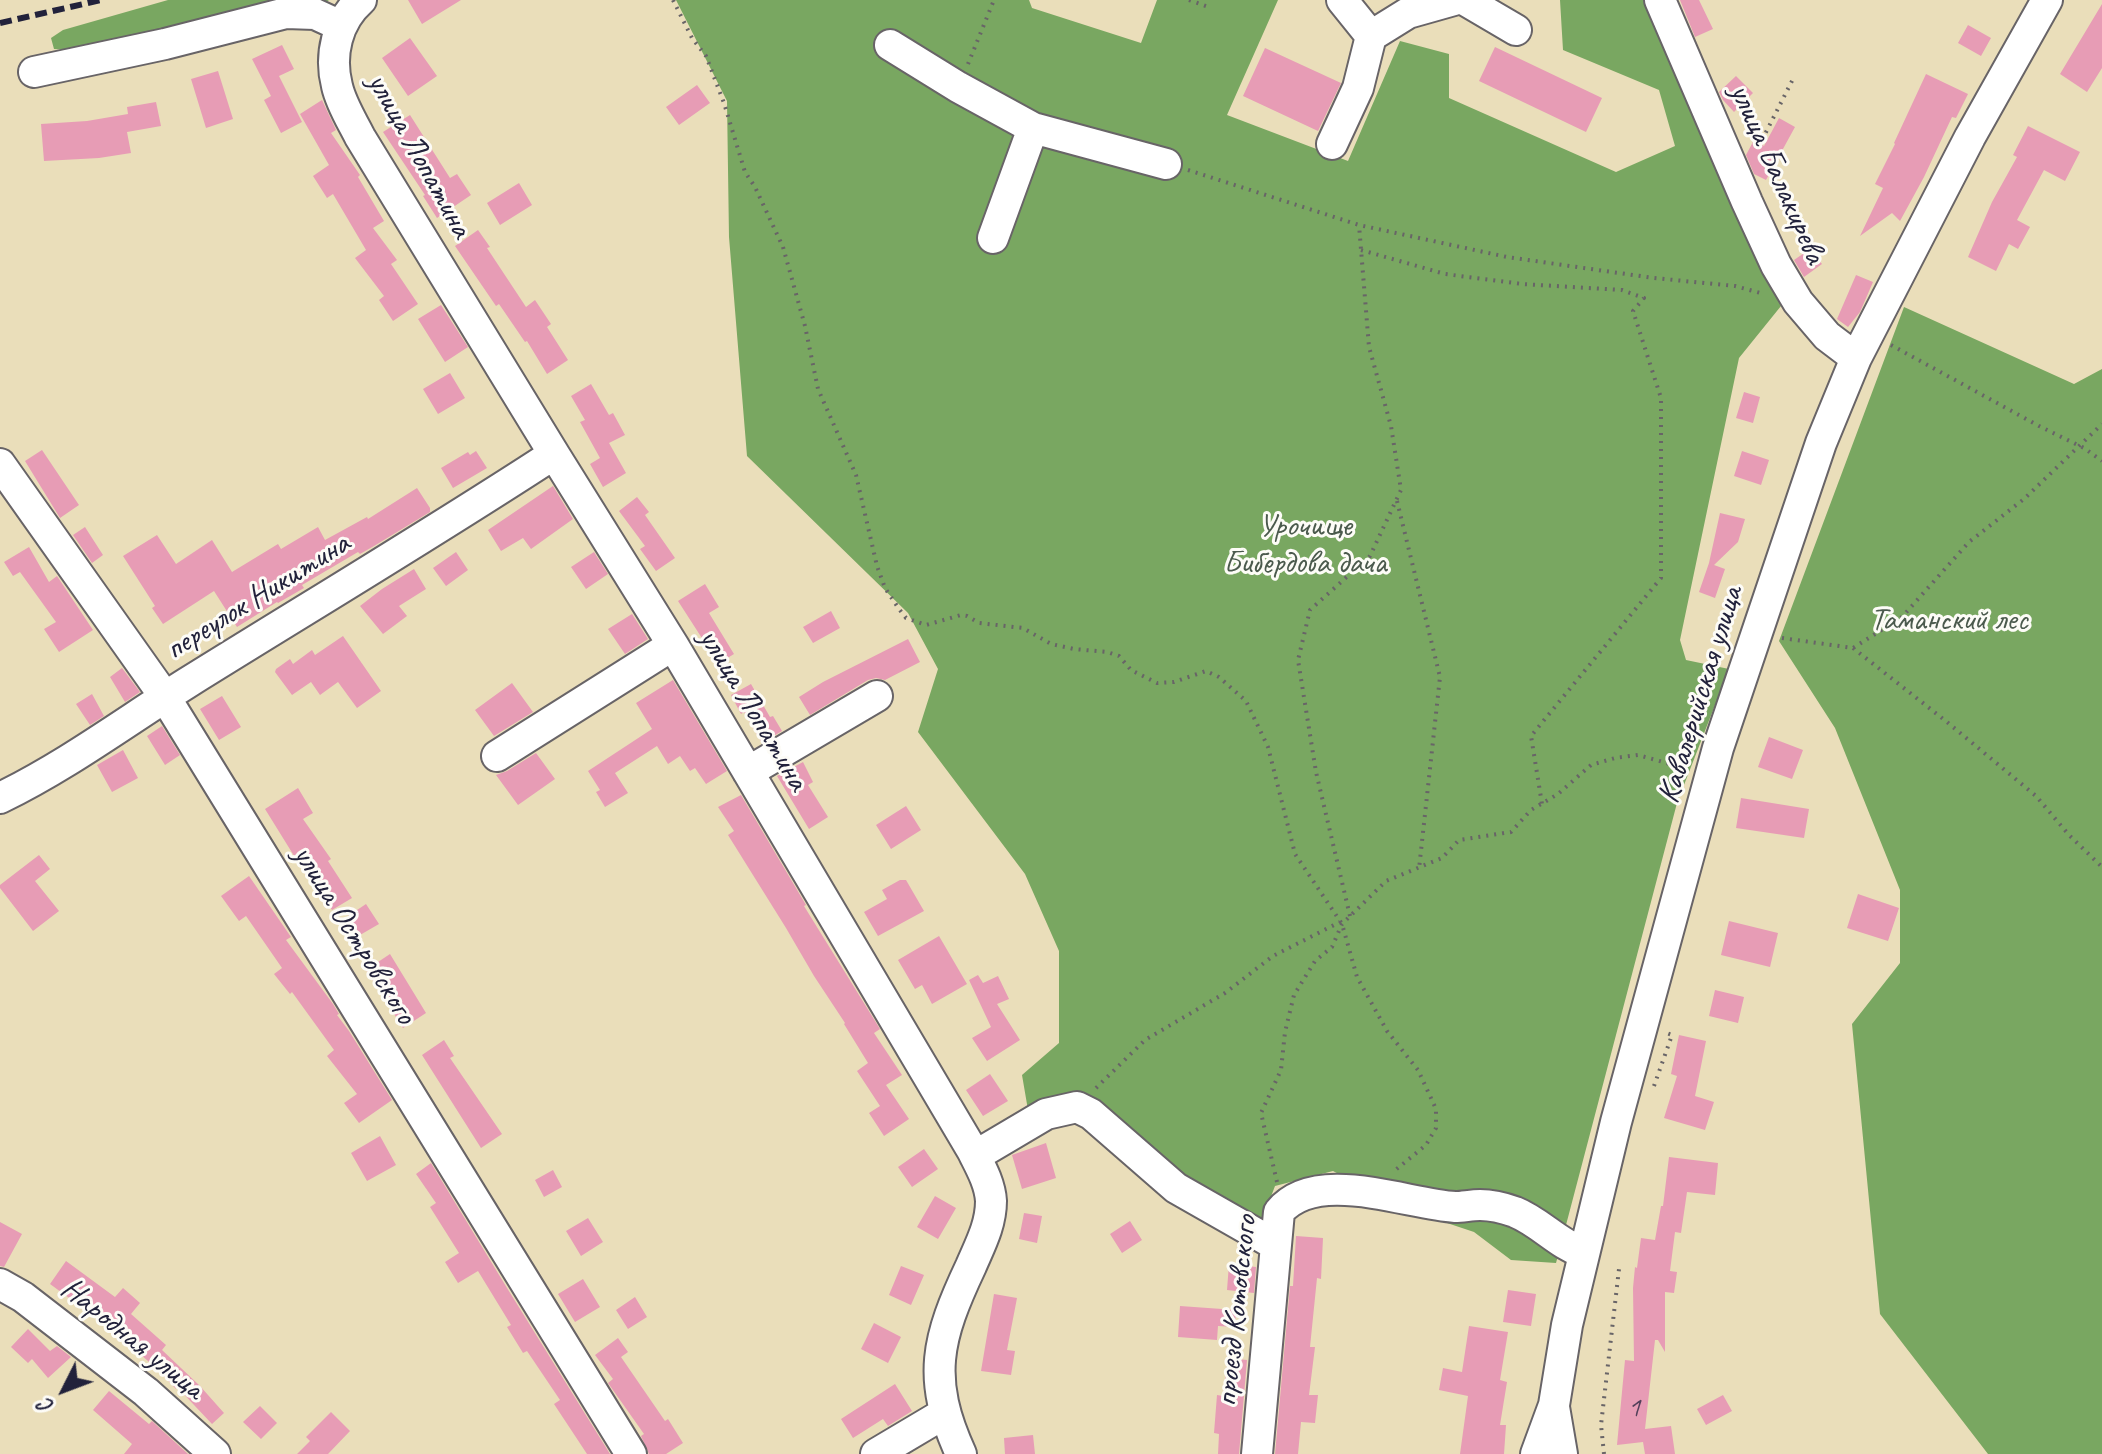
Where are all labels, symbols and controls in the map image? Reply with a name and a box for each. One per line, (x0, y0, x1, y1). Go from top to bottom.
street label: улица Лопатина (358, 67, 480, 245)
street label: улица Балакирева (1720, 78, 1834, 270)
park label: Урочище Бибердова дача (1224, 508, 1386, 583)
street label: переулок Никитина (159, 525, 357, 669)
street label: Кавалерийская улица (1650, 582, 1752, 808)
park label: Таманский лес (1870, 602, 2028, 640)
street label: улица Лопатина (690, 622, 816, 798)
street label: улица Островского (284, 839, 424, 1031)
street label: проезд Котовского (1208, 1214, 1266, 1408)
street label: Народная улица (53, 1270, 211, 1408)
north arrow (24, 1350, 104, 1430)
house number: 1 (1628, 1392, 1640, 1426)
text: С (32, 1393, 60, 1419)

